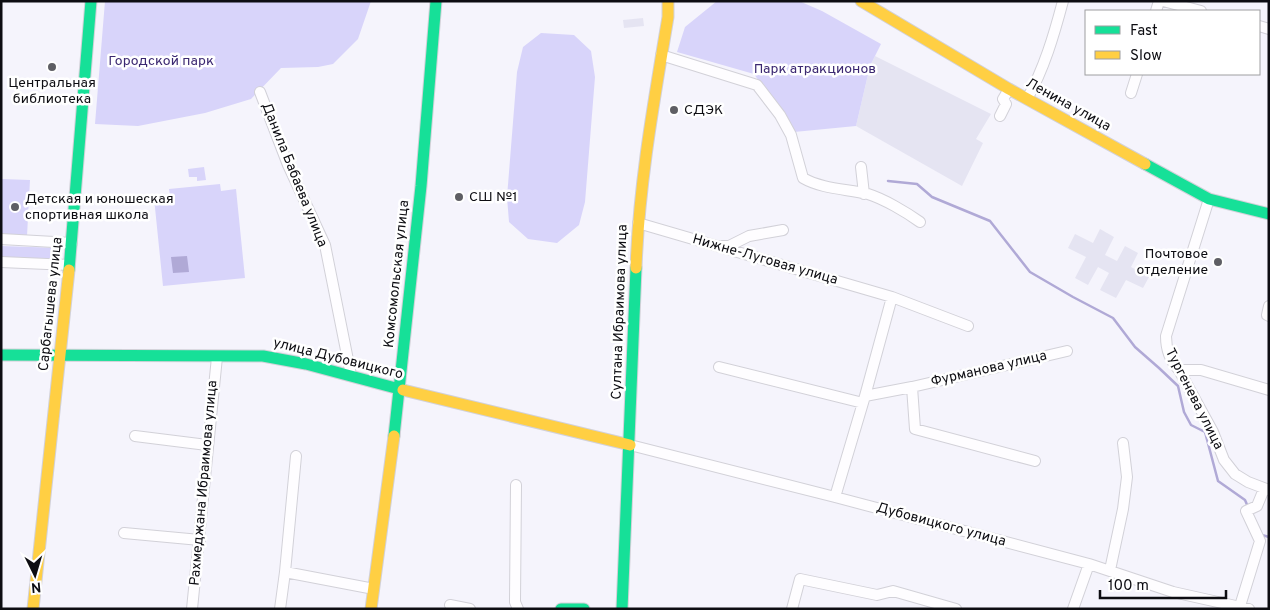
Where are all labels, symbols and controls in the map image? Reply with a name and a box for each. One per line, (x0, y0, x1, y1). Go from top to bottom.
legend (1085, 10, 1260, 75)
text: Fast (1130, 22, 1158, 41)
text: Slow (1130, 47, 1162, 66)
park label: Городской парк (108, 53, 214, 70)
marker: Центральная библиотека (46, 61, 58, 73)
park label: Парк атракционов (754, 61, 876, 78)
place label: Центральная библиотека (8, 75, 96, 108)
street label: Ленина улица (1023, 75, 1113, 135)
street label: Данила Бабаева улица (257, 100, 331, 250)
place label: СДЭК (684, 102, 723, 119)
marker: СДЭК (668, 104, 680, 116)
place label: СШ №1 (469, 189, 517, 206)
place label: Детская и юношеская спортивная школа (25, 191, 174, 224)
marker: СШ №1 (453, 191, 465, 203)
street label: Комсомольская улица (381, 199, 413, 349)
marker: Детская и юношеская спортивная школа (9, 201, 21, 213)
street label: Султана Ибраимова улица (608, 224, 632, 400)
street label: Нижне-Луговая улица (690, 231, 840, 289)
street label: Сарбагышева улица (36, 236, 66, 372)
place label: Почтовое отделение (1137, 246, 1208, 279)
marker: Почтовое отделение (1212, 256, 1224, 268)
street label: улица Дубовицкого (271, 335, 405, 383)
street label: Тургенева улица (1161, 346, 1227, 452)
street label: Фурманова улица (929, 347, 1049, 391)
street label: Рахмеджана Ибраимова улица (187, 380, 221, 586)
street label: Дубовицкого улица (874, 500, 1008, 550)
north arrow (10, 550, 60, 600)
scale bar (1100, 568, 1226, 600)
text: 100 m (1108, 577, 1149, 596)
text: N (30, 578, 42, 595)

